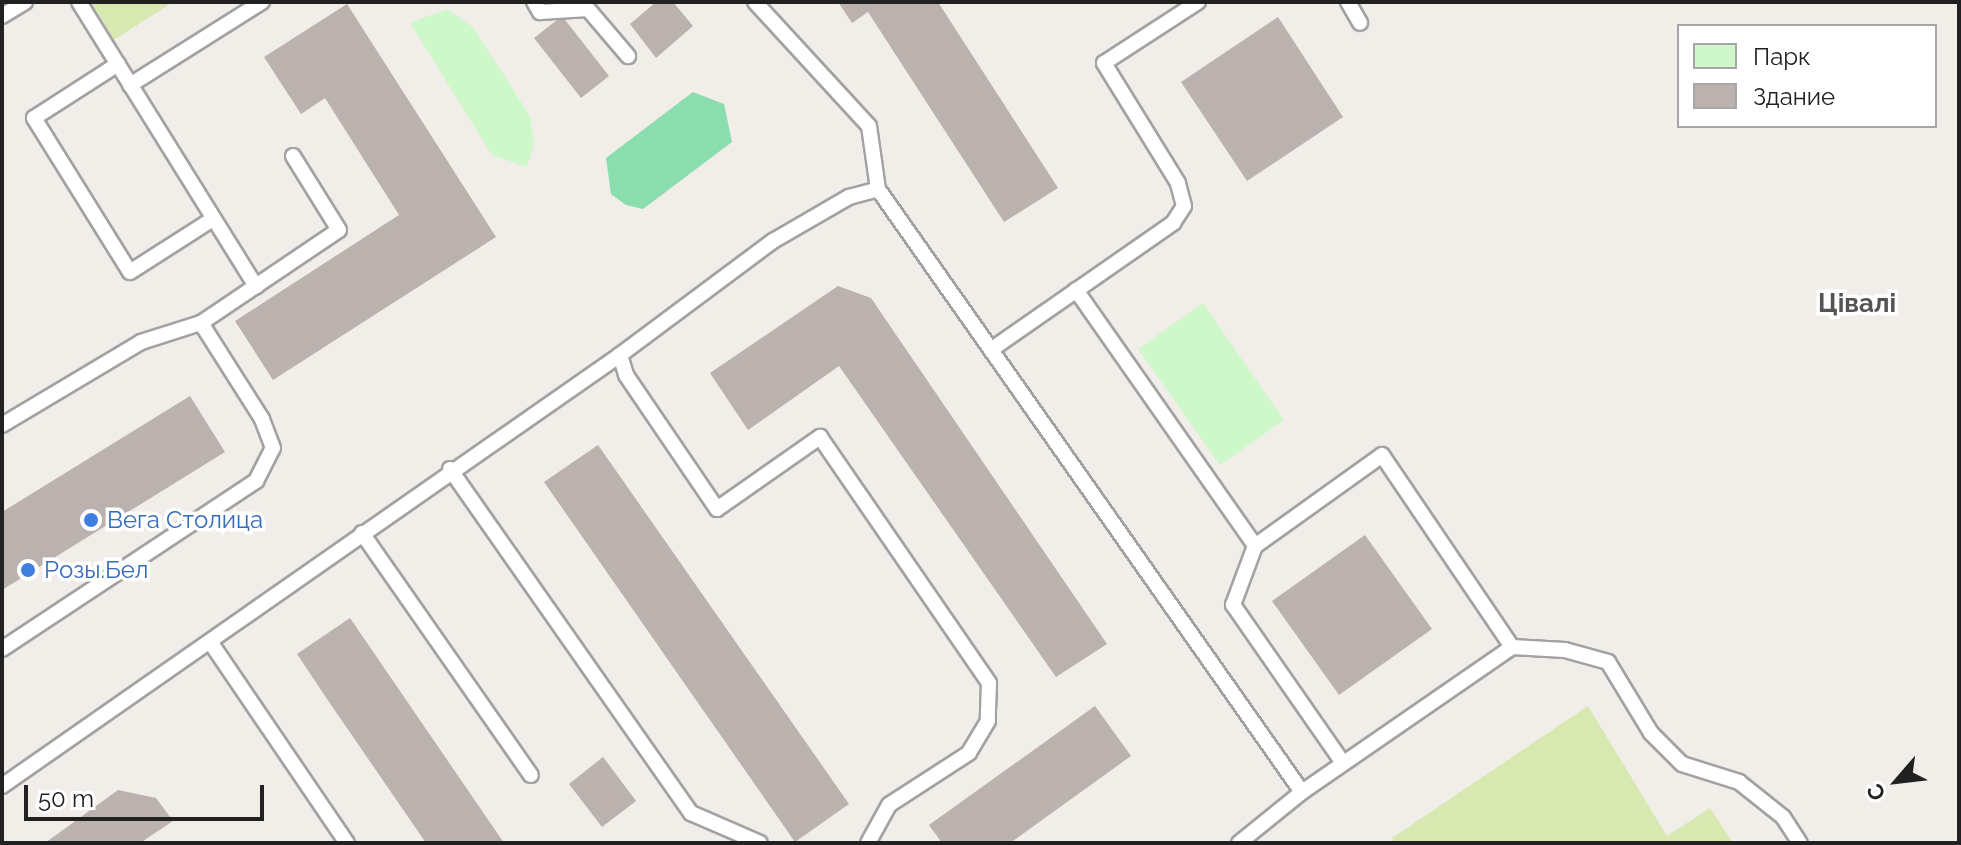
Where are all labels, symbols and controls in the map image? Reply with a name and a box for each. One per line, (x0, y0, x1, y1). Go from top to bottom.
legend (1677, 24, 1937, 128)
text: Парк (1753, 42, 1811, 71)
text: Здание (1753, 82, 1835, 111)
district label: Цівалі (1818, 288, 1896, 320)
place label: Вега Столица (107, 506, 263, 534)
marker: Вега Столица (82, 511, 100, 529)
place label: Розы.Бел (44, 556, 148, 584)
marker: Розы.Бел (19, 561, 37, 579)
north arrow (1857, 741, 1937, 821)
scale bar (28, 769, 268, 819)
text: С (1861, 780, 1891, 805)
text: 50 m (38, 784, 94, 813)

